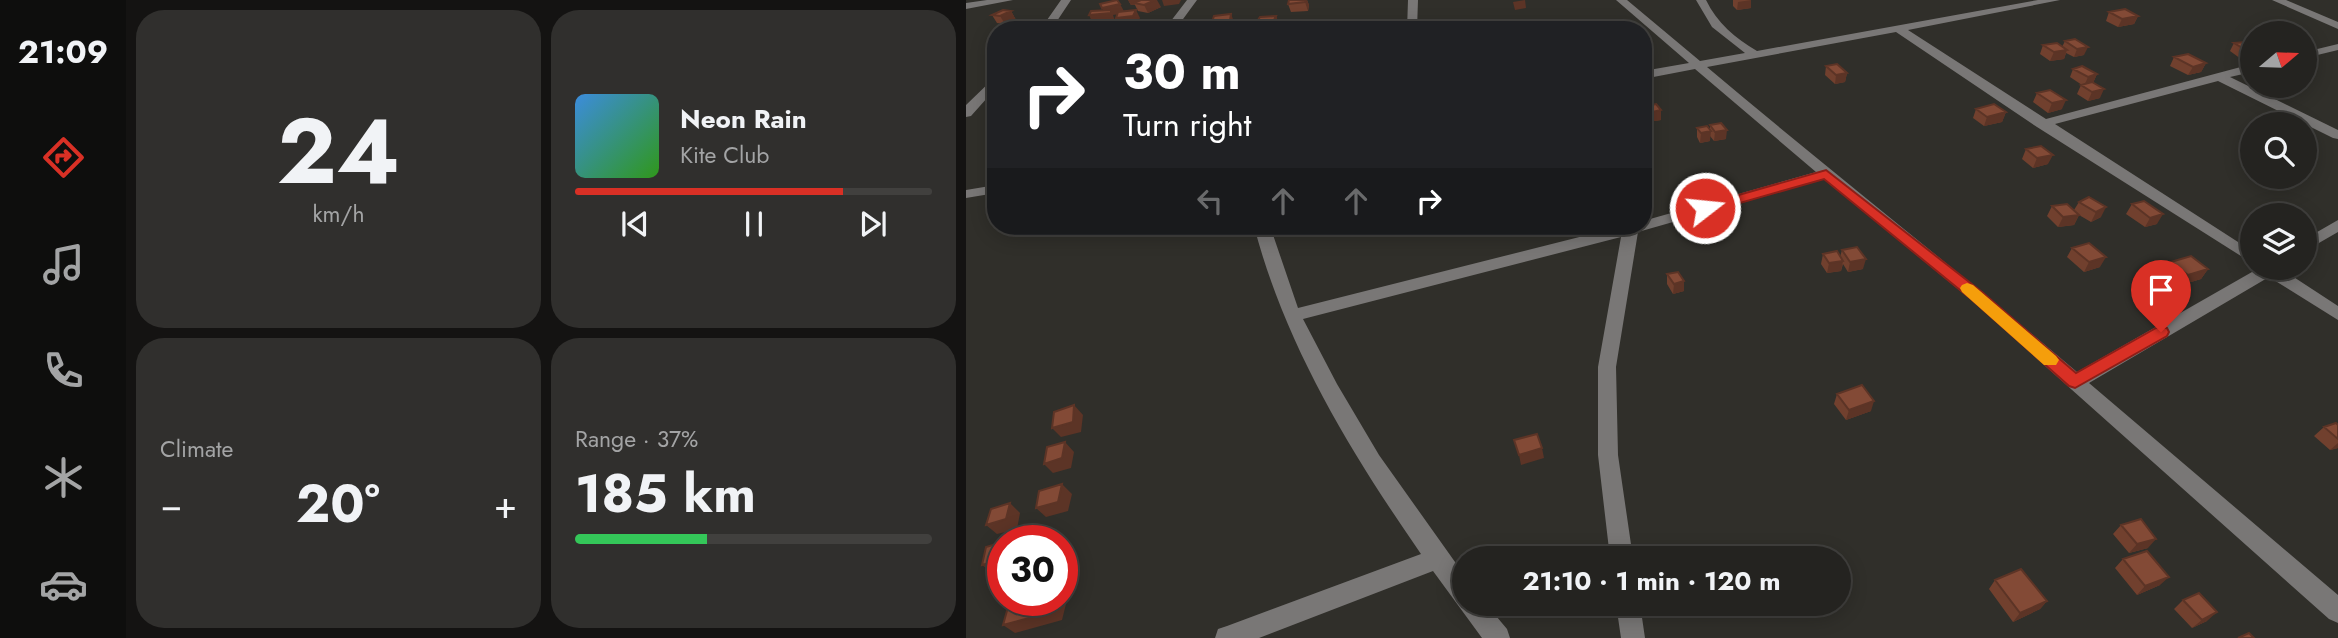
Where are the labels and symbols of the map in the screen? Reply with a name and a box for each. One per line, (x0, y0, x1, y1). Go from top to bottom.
north arrow (2240, 21, 2317, 98)
position arrow (1668, 171, 1742, 245)
pin (2131, 260, 2191, 332)
speed limit sign: 30 (987, 525, 1078, 616)

